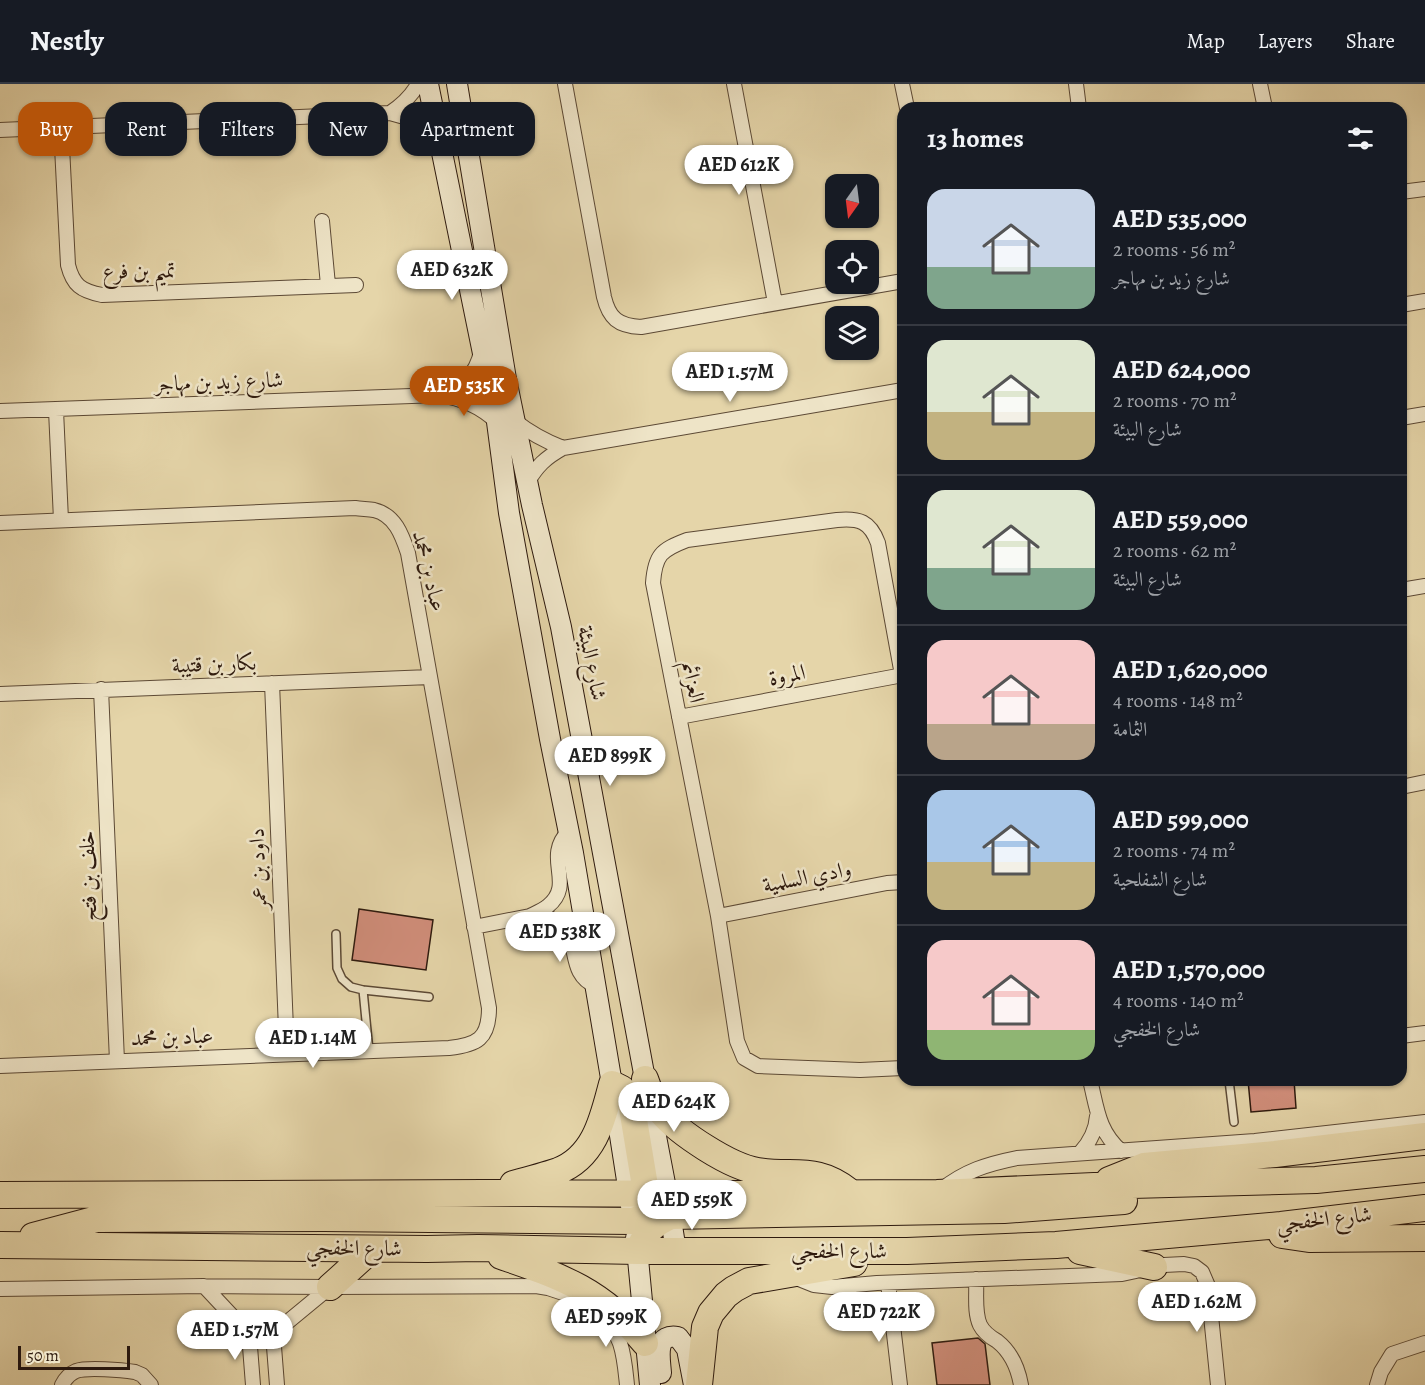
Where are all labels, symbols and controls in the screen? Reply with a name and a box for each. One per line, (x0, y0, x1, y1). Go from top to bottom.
text: Nestly (30, 22, 104, 60)
text: Map (1186, 27, 1225, 55)
text: Layers (1258, 27, 1313, 55)
text: Share (1346, 27, 1395, 55)
chip: Buy (18, 102, 93, 156)
chip: Rent (105, 102, 187, 156)
chip: Filters (199, 102, 296, 156)
chip: New (308, 102, 388, 156)
chip: Apartment (400, 102, 535, 156)
text: 13 homes (927, 121, 1024, 156)
icon: filters (1344, 122, 1377, 155)
pin: AED 612K (677, 145, 801, 196)
text: AED 612K (698, 151, 780, 178)
north arrow (825, 174, 879, 228)
map controls (825, 174, 879, 360)
text: AED 535,000 (1113, 201, 1247, 236)
icon: home (975, 213, 1047, 285)
text: 2 rooms · 56 m² (1113, 236, 1235, 263)
button: locate (825, 240, 879, 294)
pin: AED 632K (390, 250, 514, 301)
street label: تميم بن فرع (102, 255, 176, 293)
text: AED 632K (411, 256, 493, 283)
text: شارع زيد بن مهاجر (1113, 265, 1230, 292)
button: layers (825, 306, 879, 360)
pin: AED 1.57M (661, 352, 799, 403)
text: AED 624,000 (1113, 352, 1250, 387)
text: AED 1.57M (686, 358, 774, 385)
icon: home (975, 364, 1047, 436)
street label: شارع زيد بن مهاجر (152, 365, 284, 402)
pin: AED 535K (402, 366, 526, 417)
text: AED 535K (424, 372, 504, 399)
text: 2 rooms · 70 m² (1113, 387, 1237, 414)
text: شارع البيئة (1113, 416, 1182, 443)
text: AED 559,000 (1113, 502, 1248, 537)
icon: home (975, 514, 1047, 586)
street label: عباد بن محمد (404, 527, 454, 615)
text: 2 rooms · 62 m² (1113, 537, 1236, 564)
text: شارع البيئة (1113, 566, 1182, 593)
street label: شارع البيئة (567, 623, 614, 704)
street label: بكار بن قتيبة (171, 648, 257, 680)
text: AED 1,620,000 (1113, 652, 1268, 687)
street label: المروة (766, 657, 808, 693)
street label: العزائم (670, 658, 712, 706)
icon: home (975, 664, 1047, 736)
text: 4 rooms · 148 m² (1113, 687, 1243, 714)
text: الثمامة (1113, 716, 1147, 743)
pin: AED 899K (548, 736, 672, 787)
text: AED 899K (568, 742, 652, 769)
text: AED 599,000 (1113, 802, 1249, 837)
icon: home (975, 814, 1047, 886)
street label: داود بن عمر (242, 828, 274, 912)
street label: خلف بن فتح (71, 830, 109, 922)
text: 2 rooms · 74 m² (1113, 837, 1235, 864)
street label: وادي السلمية (760, 854, 854, 902)
text: شارع الشفلحية (1113, 866, 1207, 893)
pin: AED 538K (498, 912, 622, 963)
text: AED 538K (519, 918, 601, 945)
text: AED 1,570,000 (1113, 952, 1265, 987)
icon: home (975, 964, 1047, 1036)
text: 4 rooms · 140 m² (1113, 987, 1244, 1014)
text: شارع الخفجي (1113, 1016, 1200, 1043)
pin: AED 1.14M (244, 1018, 382, 1069)
street label: عباد بن محمد (130, 1021, 214, 1053)
text: AED 1.14M (269, 1024, 357, 1051)
pin: AED 624K (612, 1082, 736, 1133)
text: AED 624K (632, 1088, 716, 1115)
pin: AED 559K (630, 1180, 754, 1231)
text: AED 559K (651, 1186, 733, 1213)
street label: شارع الخفجي (1275, 1199, 1374, 1244)
street label: شارع الخفجي (306, 1232, 402, 1269)
street label: شارع الخفجي (791, 1236, 887, 1271)
pin: AED 1.62M (1128, 1282, 1266, 1333)
text: AED 1.62M (1152, 1288, 1242, 1315)
pin: AED 722K (817, 1292, 941, 1343)
pin: AED 599K (544, 1297, 668, 1348)
text: AED 722K (838, 1298, 920, 1325)
text: AED 599K (565, 1303, 647, 1330)
pin: AED 1.57M (166, 1310, 304, 1361)
text: AED 1.57M (191, 1316, 279, 1343)
scale bar (18, 1343, 130, 1370)
text: 50 m (27, 1345, 59, 1367)

